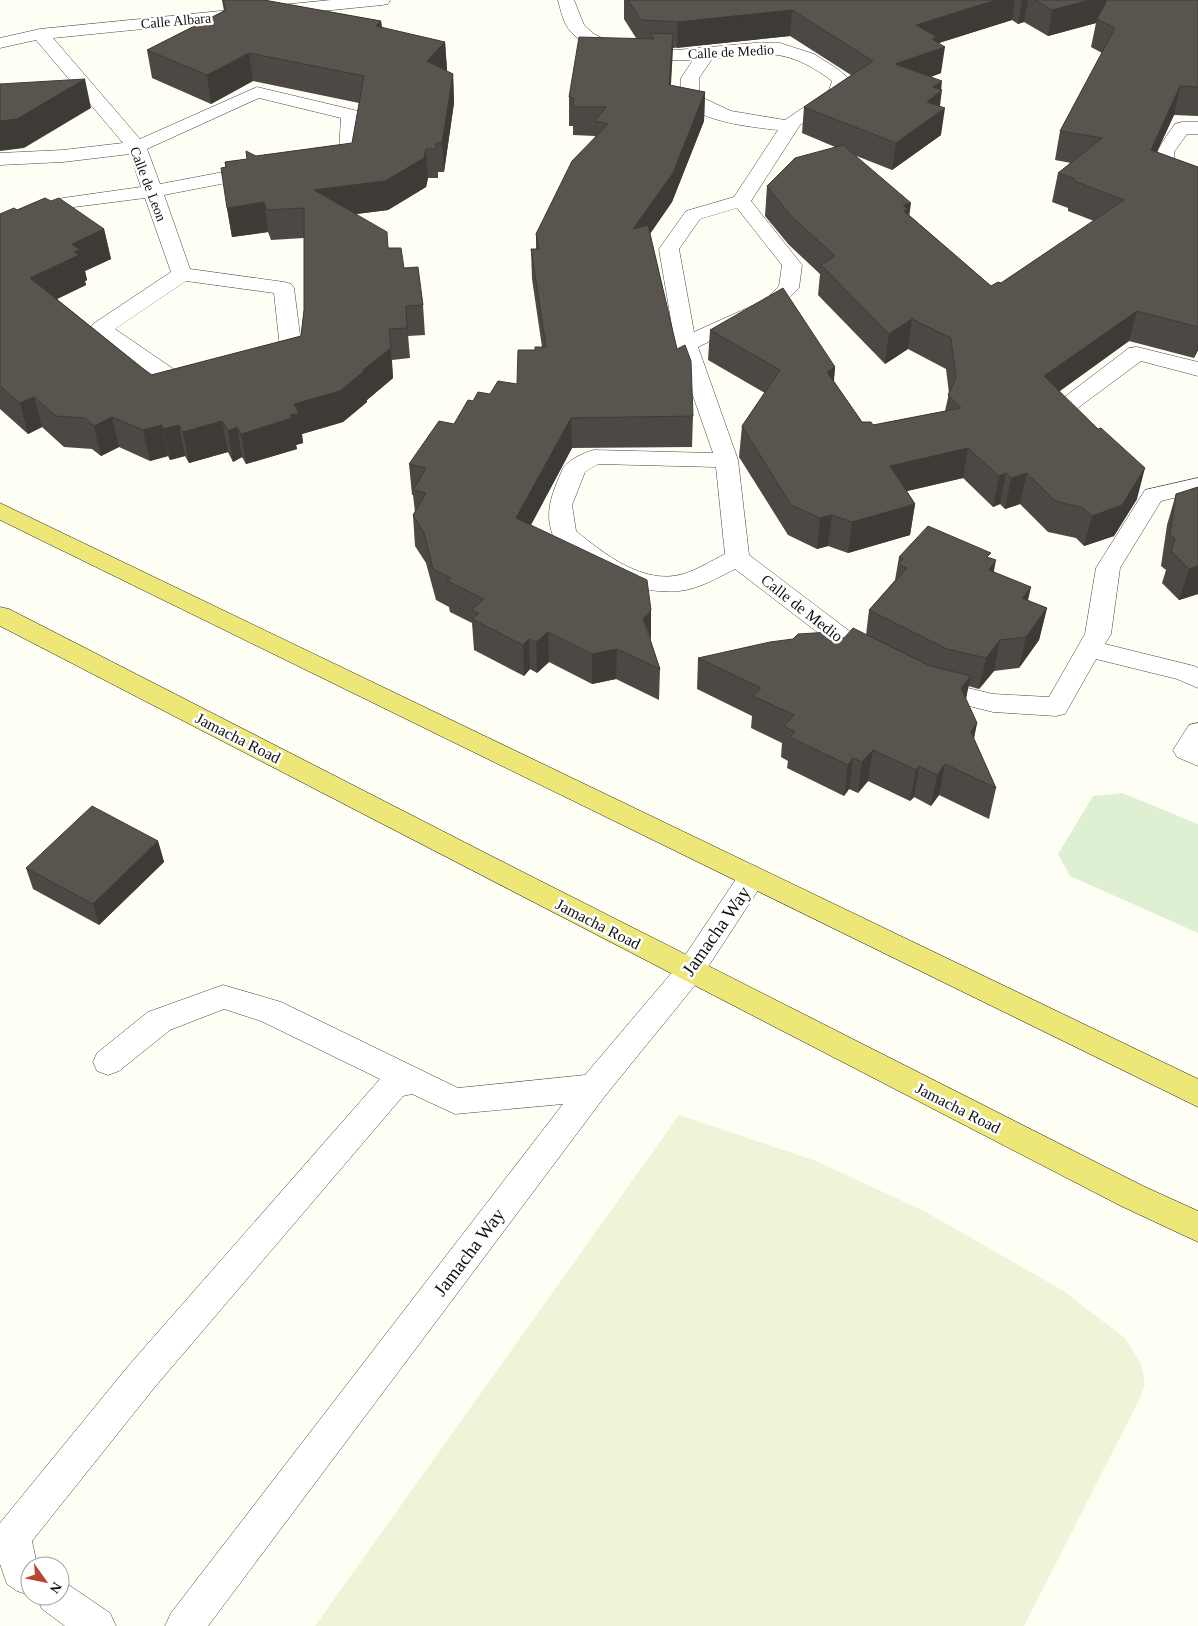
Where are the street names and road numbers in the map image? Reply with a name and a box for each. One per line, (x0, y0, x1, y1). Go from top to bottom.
street label: Calle Albara (140, 10, 212, 32)
street label: Calle de Medio (688, 42, 774, 62)
street label: Calle de Leon (127, 145, 169, 223)
street label: Calle de Medio (758, 571, 846, 645)
street label: Jamacha Road (193, 709, 283, 767)
street label: Jamacha Way (678, 882, 755, 980)
street label: Jamacha Road (553, 895, 643, 953)
street label: Jamacha Road (913, 1079, 1003, 1137)
street label: Jamacha Way (429, 1204, 509, 1300)

